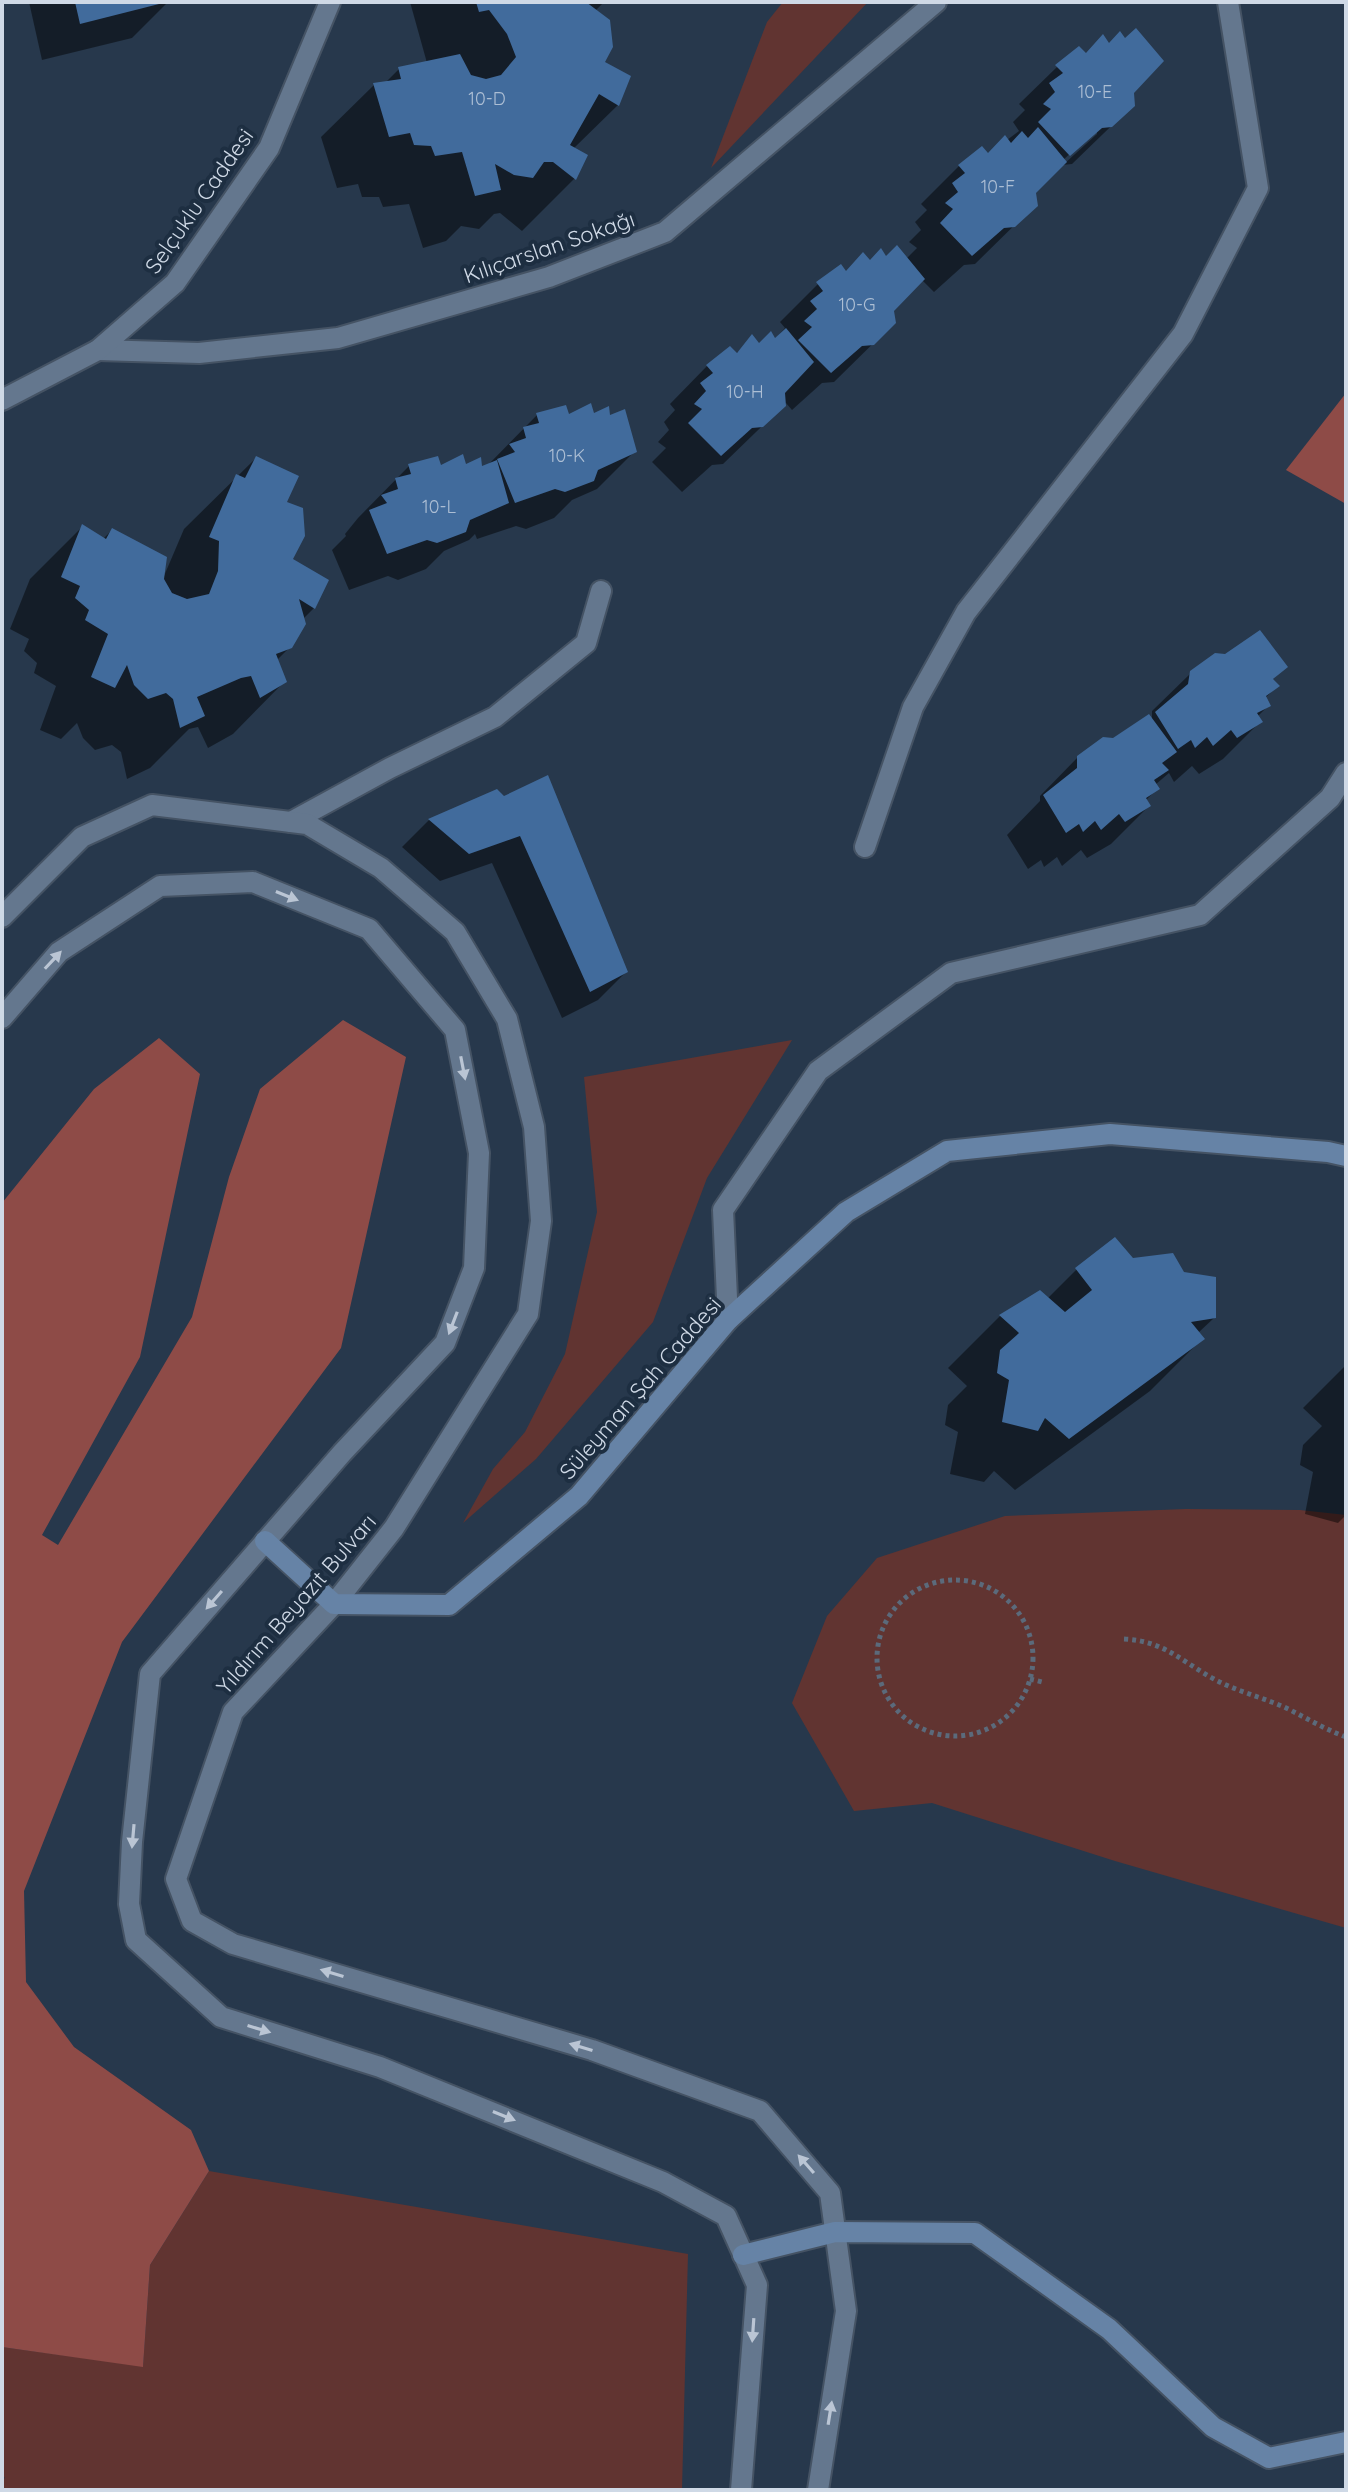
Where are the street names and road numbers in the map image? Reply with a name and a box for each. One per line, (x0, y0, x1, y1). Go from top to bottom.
street label: Selçuklu Caddesi (139, 123, 259, 279)
street label: Kılıçarslan Sokağı (460, 205, 638, 289)
street label: Süleyman Şah Caddesi (553, 1291, 727, 1485)
street label: Yıldırım Beyazıt Bulvarı (210, 1508, 382, 1700)

